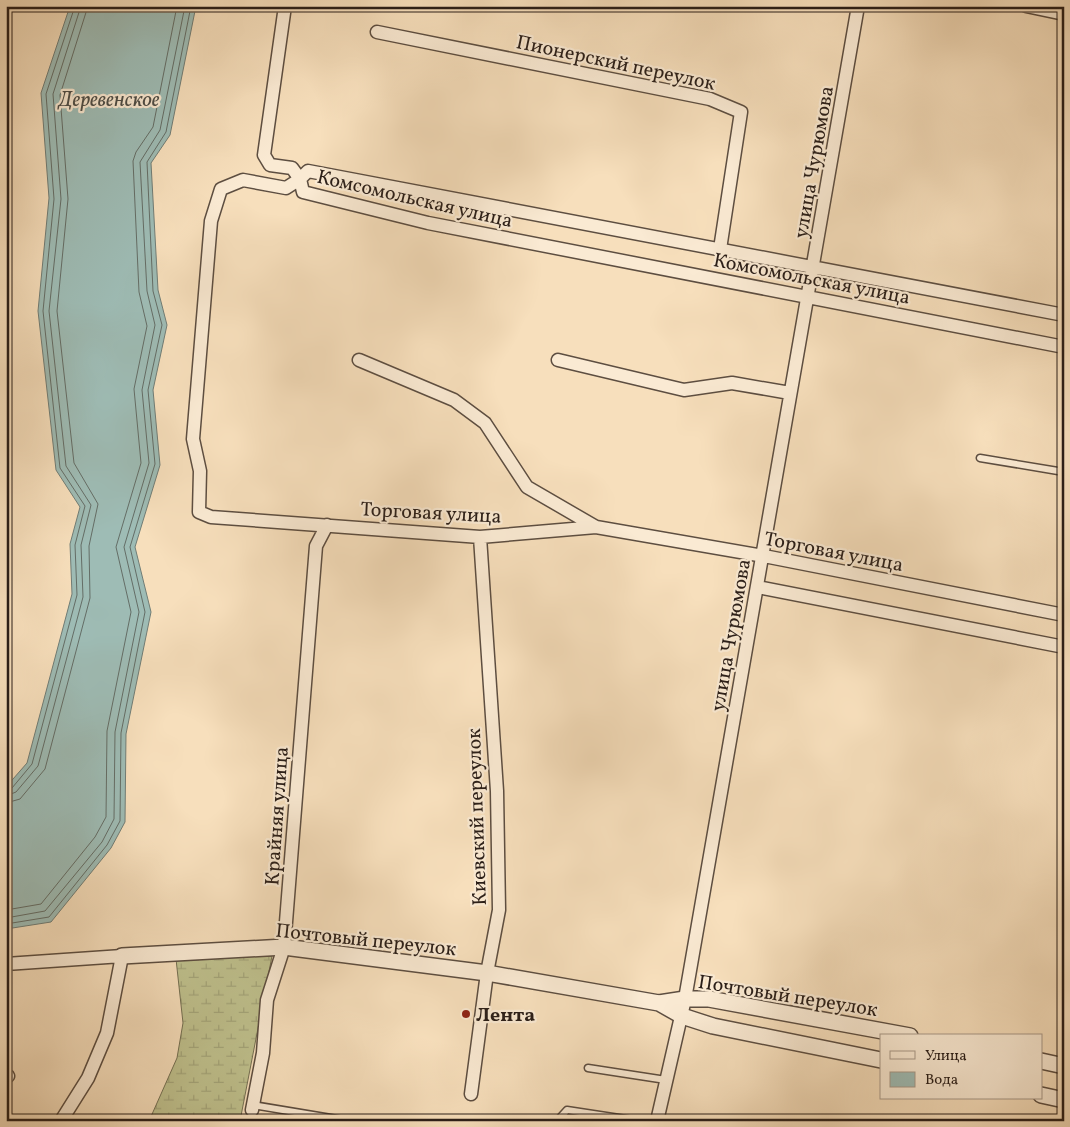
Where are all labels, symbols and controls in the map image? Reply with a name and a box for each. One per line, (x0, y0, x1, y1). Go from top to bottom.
street label: Пионерский переулок (513, 29, 718, 99)
street label: улица Чурюмова (788, 84, 842, 241)
water label: Деревенское (56, 86, 160, 115)
street label: Комсомольская улица (314, 164, 515, 236)
street label: Комсомольская улица (711, 247, 913, 313)
street label: Торговая улица (360, 496, 502, 532)
street label: Торговая улица (762, 526, 906, 580)
street label: улица Чурюмова (705, 557, 759, 714)
street label: Киевский переулок (461, 727, 495, 906)
street label: Крайняя улица (259, 746, 297, 887)
street label: Почтовый переулок (274, 918, 458, 964)
street label: Почтовый переулок (696, 969, 880, 1025)
place label: Лента (476, 1002, 535, 1030)
marker: Лента (460, 1008, 472, 1020)
legend (880, 1034, 1042, 1100)
text: Улица (925, 1046, 967, 1067)
text: Вода (925, 1070, 958, 1091)

